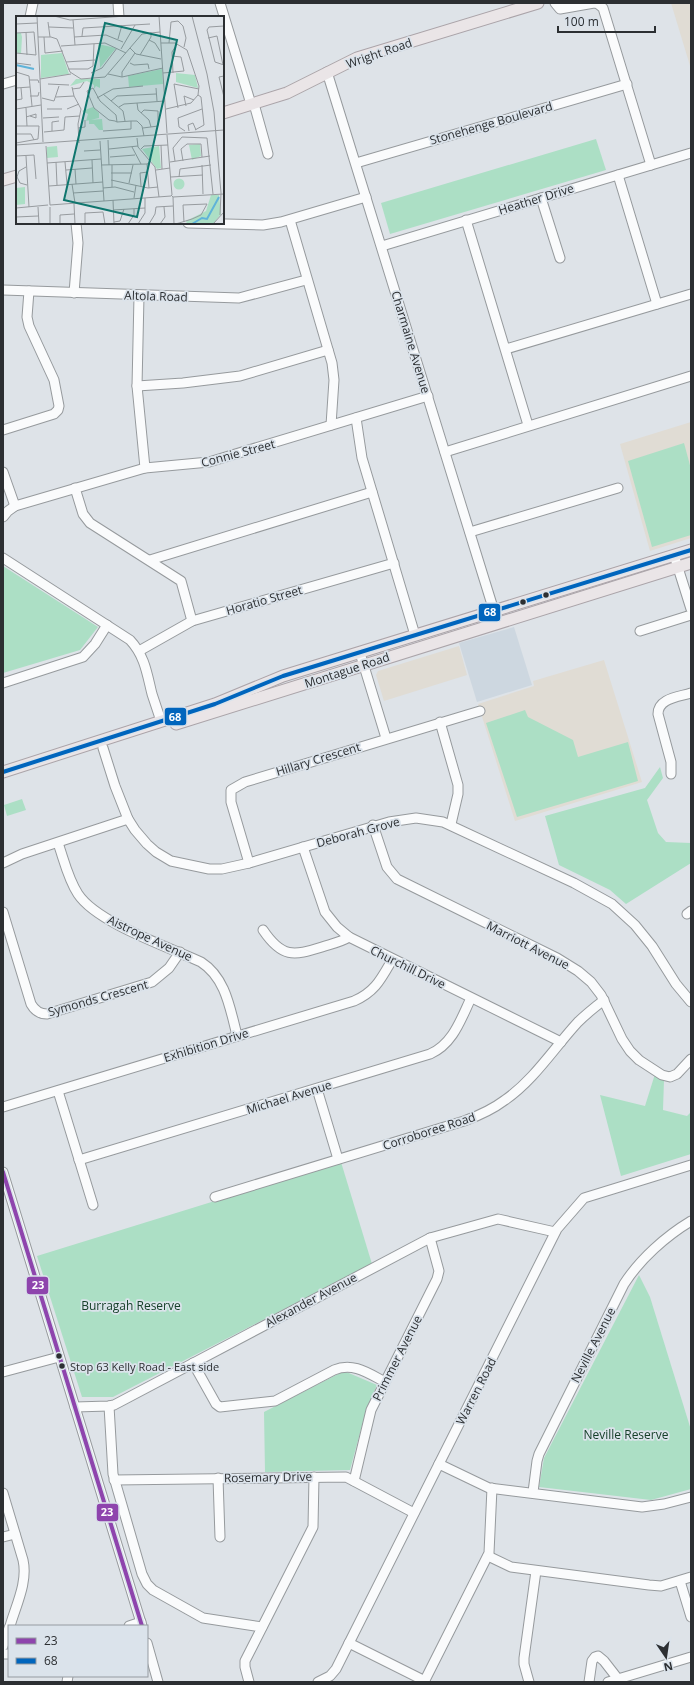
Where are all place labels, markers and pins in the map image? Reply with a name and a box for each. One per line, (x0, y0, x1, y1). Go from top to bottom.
unlabelled marker (541, 590, 551, 600)
unlabelled marker (518, 597, 528, 607)
unlabelled marker (54, 1351, 64, 1361)
place label: Stop 63 Kelly Road - East side (70, 1359, 219, 1374)
marker: Stop 63 Kelly Road - East side (57, 1361, 67, 1371)

